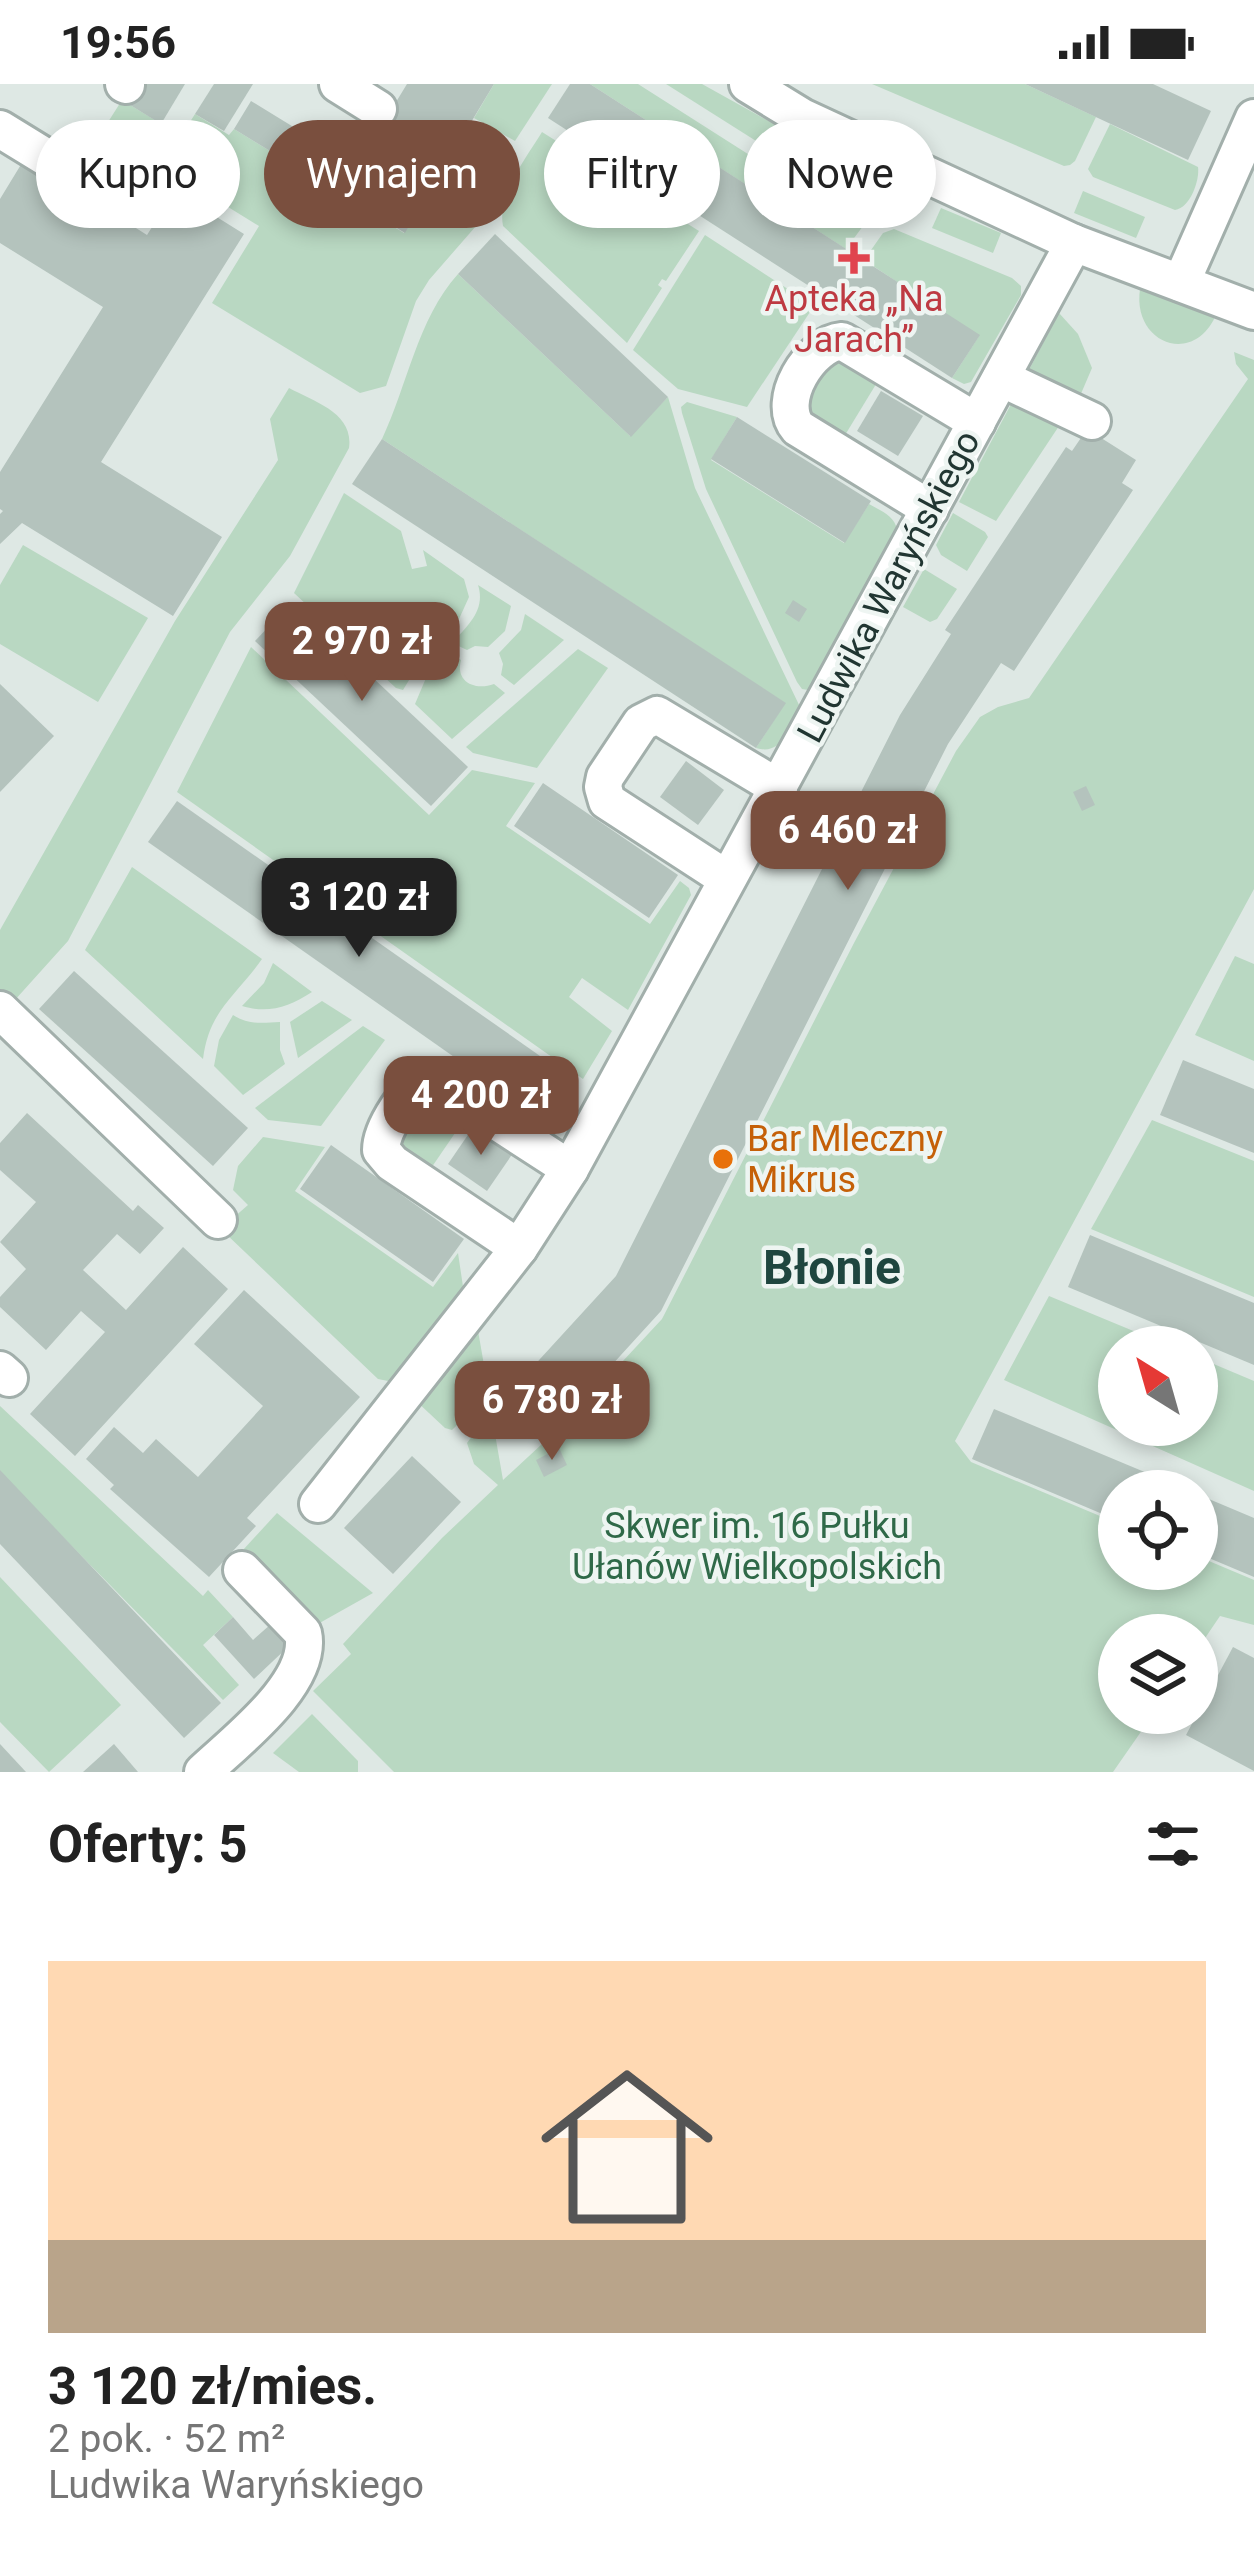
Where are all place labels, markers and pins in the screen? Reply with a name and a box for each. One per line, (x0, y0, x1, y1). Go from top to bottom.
marker: Apteka „Na Jarach” (841, 245, 867, 271)
place label: Apteka „Na Jarach” (765, 278, 944, 361)
pin: 2 970 zł (238, 602, 486, 704)
pin: 6 460 zł (724, 791, 972, 893)
pin: 3 120 zł (235, 858, 483, 960)
pin: 4 200 zł (357, 1056, 605, 1158)
place label: Bar Mleczny Mikrus (747, 1118, 943, 1201)
marker: Bar Mleczny Mikrus (710, 1146, 736, 1172)
pin: 6 780 zł (428, 1361, 676, 1463)

